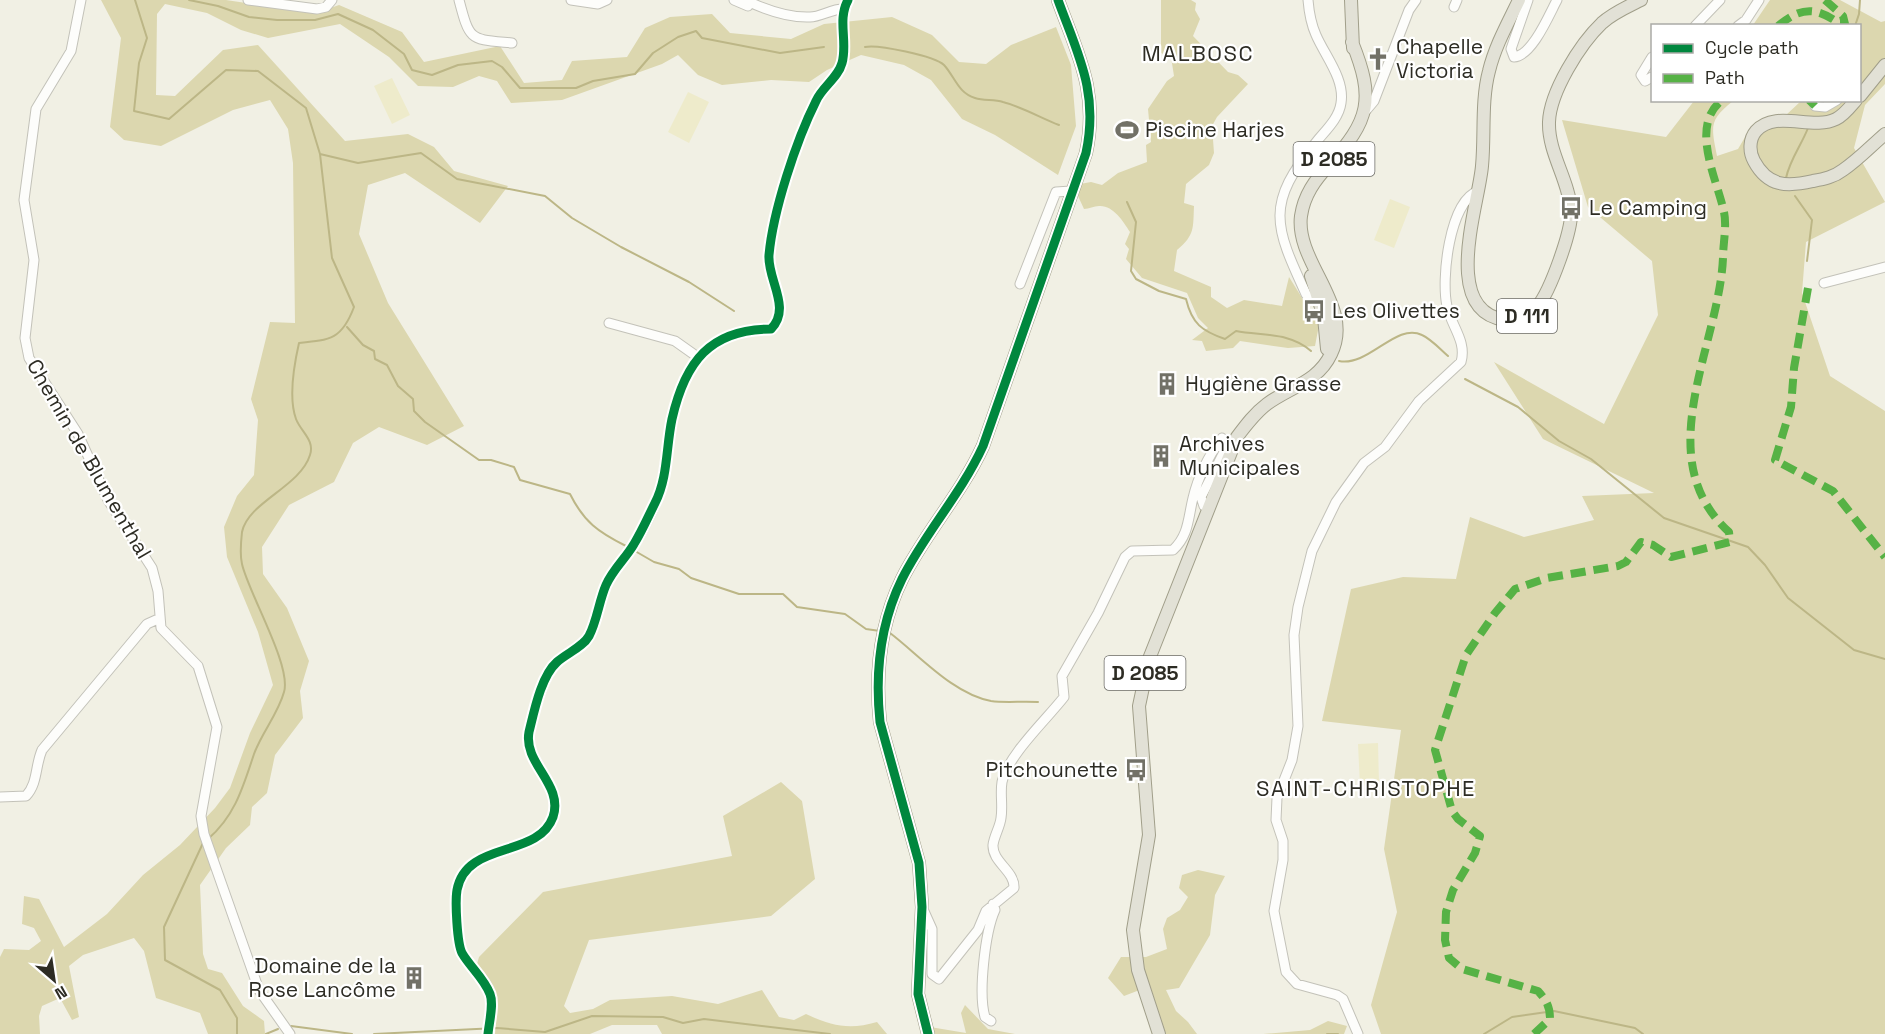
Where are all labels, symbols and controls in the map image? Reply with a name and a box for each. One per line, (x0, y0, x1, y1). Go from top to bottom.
legend (1651, 24, 1861, 102)
place label: Chapelle Victoria (1396, 33, 1483, 84)
text: Cycle path (1705, 36, 1799, 59)
district label: MALBOSC (1142, 39, 1254, 67)
church icon: Chapelle Victoria (1365, 46, 1391, 72)
text: Path (1705, 66, 1745, 89)
place label: Piscine Harjes (1145, 116, 1285, 143)
sports icon: Piscine Harjes (1114, 117, 1140, 143)
road number: D 2085 (1294, 142, 1374, 176)
place label: Le Camping (1589, 194, 1707, 221)
bus stop icon: Le Camping (1558, 195, 1584, 221)
place label: Les Olivettes (1332, 297, 1460, 324)
bus stop icon: Les Olivettes (1301, 298, 1327, 324)
road number: D 111 (1497, 299, 1557, 333)
street label: Chemin de Blumenthal (21, 354, 158, 564)
place label: Hygiène Grasse (1185, 370, 1341, 397)
building icon: Hygiène Grasse (1154, 371, 1180, 397)
place label: Archives Municipales (1179, 430, 1300, 481)
building icon: Archives Municipales (1148, 443, 1174, 469)
road number: D 2085 (1104, 656, 1186, 690)
place label: Pitchounette (986, 756, 1118, 783)
bus stop icon: Pitchounette (1123, 757, 1149, 783)
district label: SAINT-CHRISTOPHE (1256, 774, 1476, 802)
north arrow (24, 950, 84, 1010)
place label: Domaine de la Rose Lancôme (248, 952, 396, 1003)
building icon: Domaine de la Rose Lancôme (401, 965, 427, 991)
text: N (51, 981, 71, 1004)

